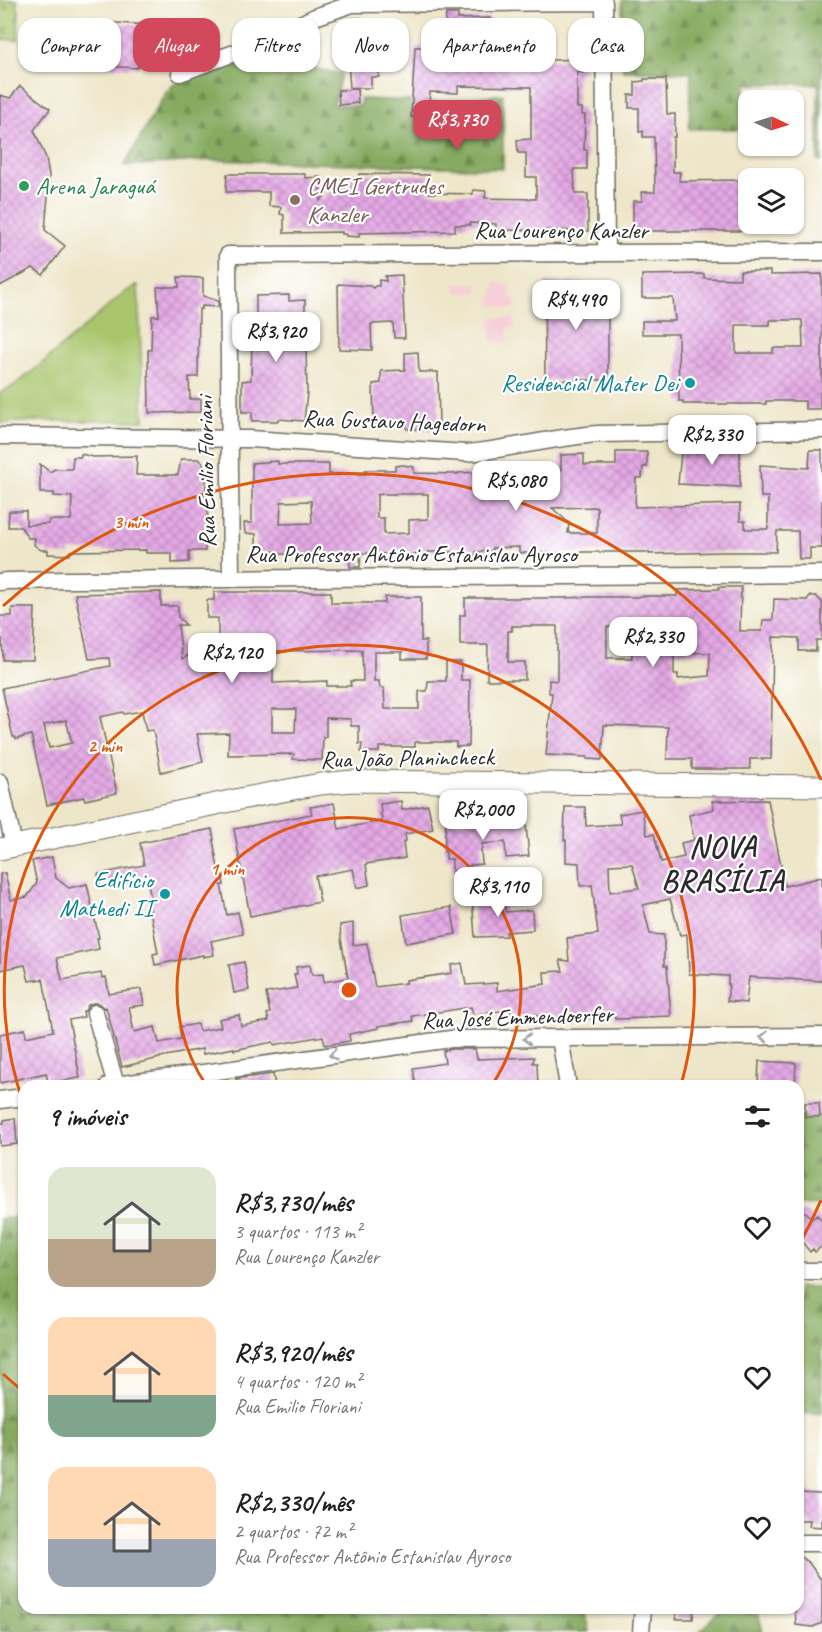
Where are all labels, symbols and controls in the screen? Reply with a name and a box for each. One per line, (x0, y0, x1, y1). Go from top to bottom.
chip: Comprar (18, 18, 121, 72)
chip: Alugar (133, 18, 220, 72)
chip: Filtros (232, 18, 320, 72)
chip: Novo (332, 18, 409, 72)
chip: Apartamento (421, 18, 556, 72)
chip: Casa (568, 18, 644, 72)
north arrow (738, 90, 804, 156)
map controls (738, 90, 804, 234)
pin: R$3,730 (402, 100, 512, 151)
text: R$3,730 (427, 107, 487, 132)
button: layers (738, 168, 804, 234)
place label: Arena Jaraguá (36, 171, 157, 201)
place label: CMEI Gertrudes Kanzler (307, 171, 445, 229)
marker: Arena Jaraguá (17, 179, 31, 193)
marker: CMEI Gertrudes Kanzler (288, 193, 302, 207)
street label: Rua Lourenço Kanzler (474, 215, 650, 245)
pin: R$4,490 (521, 280, 631, 331)
text: R$4,490 (546, 287, 606, 312)
pin: R$3,920 (221, 312, 331, 363)
text: R$3,920 (246, 319, 306, 344)
place label: Residencial Mater Dei (501, 368, 682, 398)
marker: Residencial Mater Dei (683, 376, 697, 390)
street label: Rua Emilio Floriani (190, 392, 222, 548)
street label: Rua Gustavo Hagedorn (302, 403, 487, 439)
pin: R$2,330 (657, 415, 767, 466)
text: R$2,330 (682, 422, 742, 447)
pin: R$5,080 (461, 461, 571, 512)
text: R$5,080 (486, 468, 546, 493)
text: 3 min (114, 511, 149, 533)
street label: Rua Professor Antônio Estanislau Ayroso (245, 539, 579, 569)
pin: R$2,330 (598, 617, 708, 668)
text: R$2,330 (623, 624, 683, 649)
pin: R$2,120 (177, 633, 287, 684)
text: R$2,120 (202, 640, 262, 665)
text: 2 min (88, 735, 123, 757)
street label: Rua João Planincheck (320, 741, 496, 775)
pin: R$2,000 (428, 790, 538, 841)
text: R$2,000 (453, 797, 513, 822)
district label: NOVA BRASÍLIA (661, 828, 786, 900)
text: 1 min (210, 858, 245, 880)
place label: Edifício Mathedi II (59, 865, 158, 923)
pin: R$3,110 (443, 867, 553, 918)
text: R$3,110 (468, 874, 528, 899)
marker: Edifício Mathedi II (158, 887, 172, 901)
centre of rings (339, 980, 359, 1000)
street label: Rua José Emmendoerfer (421, 999, 615, 1035)
one-way arrow (759, 1031, 768, 1043)
one-way arrow (522, 1033, 531, 1045)
one-way arrow (328, 1049, 337, 1061)
text: 9 imóveis (48, 1100, 126, 1133)
icon: filters (741, 1100, 774, 1133)
text: R$3,730/mês (234, 1186, 353, 1219)
icon: home (96, 1191, 168, 1263)
icon: heart (741, 1211, 774, 1244)
text: 3 quartos · 113 m² (234, 1219, 361, 1244)
text: Rua Lourenço Kanzler (234, 1244, 379, 1269)
text: R$3,920/mês (234, 1336, 352, 1369)
icon: home (96, 1341, 168, 1413)
icon: heart (741, 1361, 774, 1394)
text: 4 quartos · 120 m² (234, 1369, 361, 1394)
text: Rua Emilio Floriani (234, 1394, 360, 1419)
text: R$2,330/mês (234, 1486, 353, 1519)
icon: home (96, 1491, 168, 1563)
icon: heart (741, 1511, 774, 1544)
text: 2 quartos · 72 m² (234, 1519, 352, 1544)
text: Rua Professor Antônio Estanislau Ayroso (234, 1544, 510, 1569)

